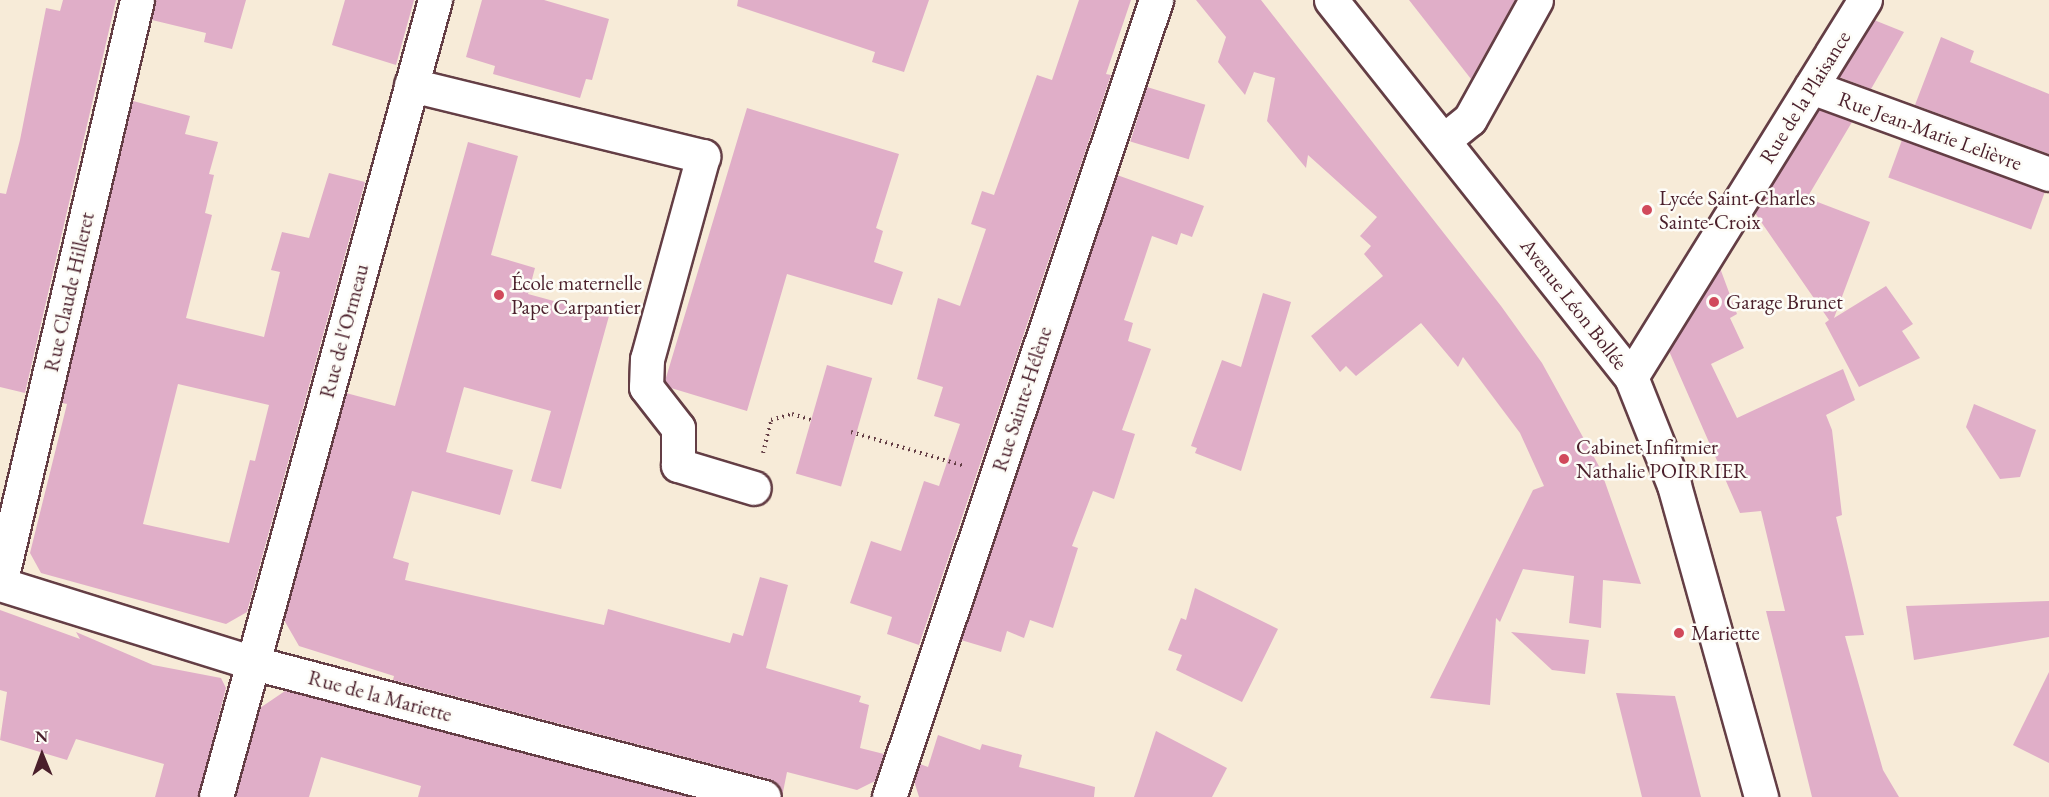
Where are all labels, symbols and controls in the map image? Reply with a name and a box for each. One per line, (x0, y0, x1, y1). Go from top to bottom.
street label: Rue de la Plaisance (1754, 26, 1856, 168)
street label: Rue Jean-Marie Lelièvre (1835, 86, 2025, 176)
place label: Lycée Saint-Charles Sainte-Croix (1659, 185, 1815, 235)
marker: Lycée Saint-Charles Sainte-Croix (1640, 203, 1654, 217)
street label: Rue Claude Hilleret (38, 210, 100, 374)
street label: Avenue Léon Bollée (1515, 234, 1633, 374)
street label: Rue de l'Ormeau (314, 261, 374, 401)
place label: École maternelle Pape Carpantier (511, 270, 642, 320)
marker: École maternelle Pape Carpantier (492, 288, 506, 302)
place label: Garage Brunet (1726, 289, 1843, 315)
marker: Garage Brunet (1707, 295, 1721, 309)
street label: Rue Sainte-Hélène (987, 323, 1057, 475)
place label: Cabinet Infirmier Nathalie POIRRIER (1576, 434, 1748, 484)
marker: Cabinet Infirmier Nathalie POIRRIER (1557, 452, 1571, 466)
place label: Mariette (1691, 620, 1760, 646)
marker: Mariette (1672, 626, 1686, 640)
street label: Rue de la Mariette (305, 665, 455, 727)
north arrow (12, 725, 72, 785)
text: N (35, 726, 48, 747)

